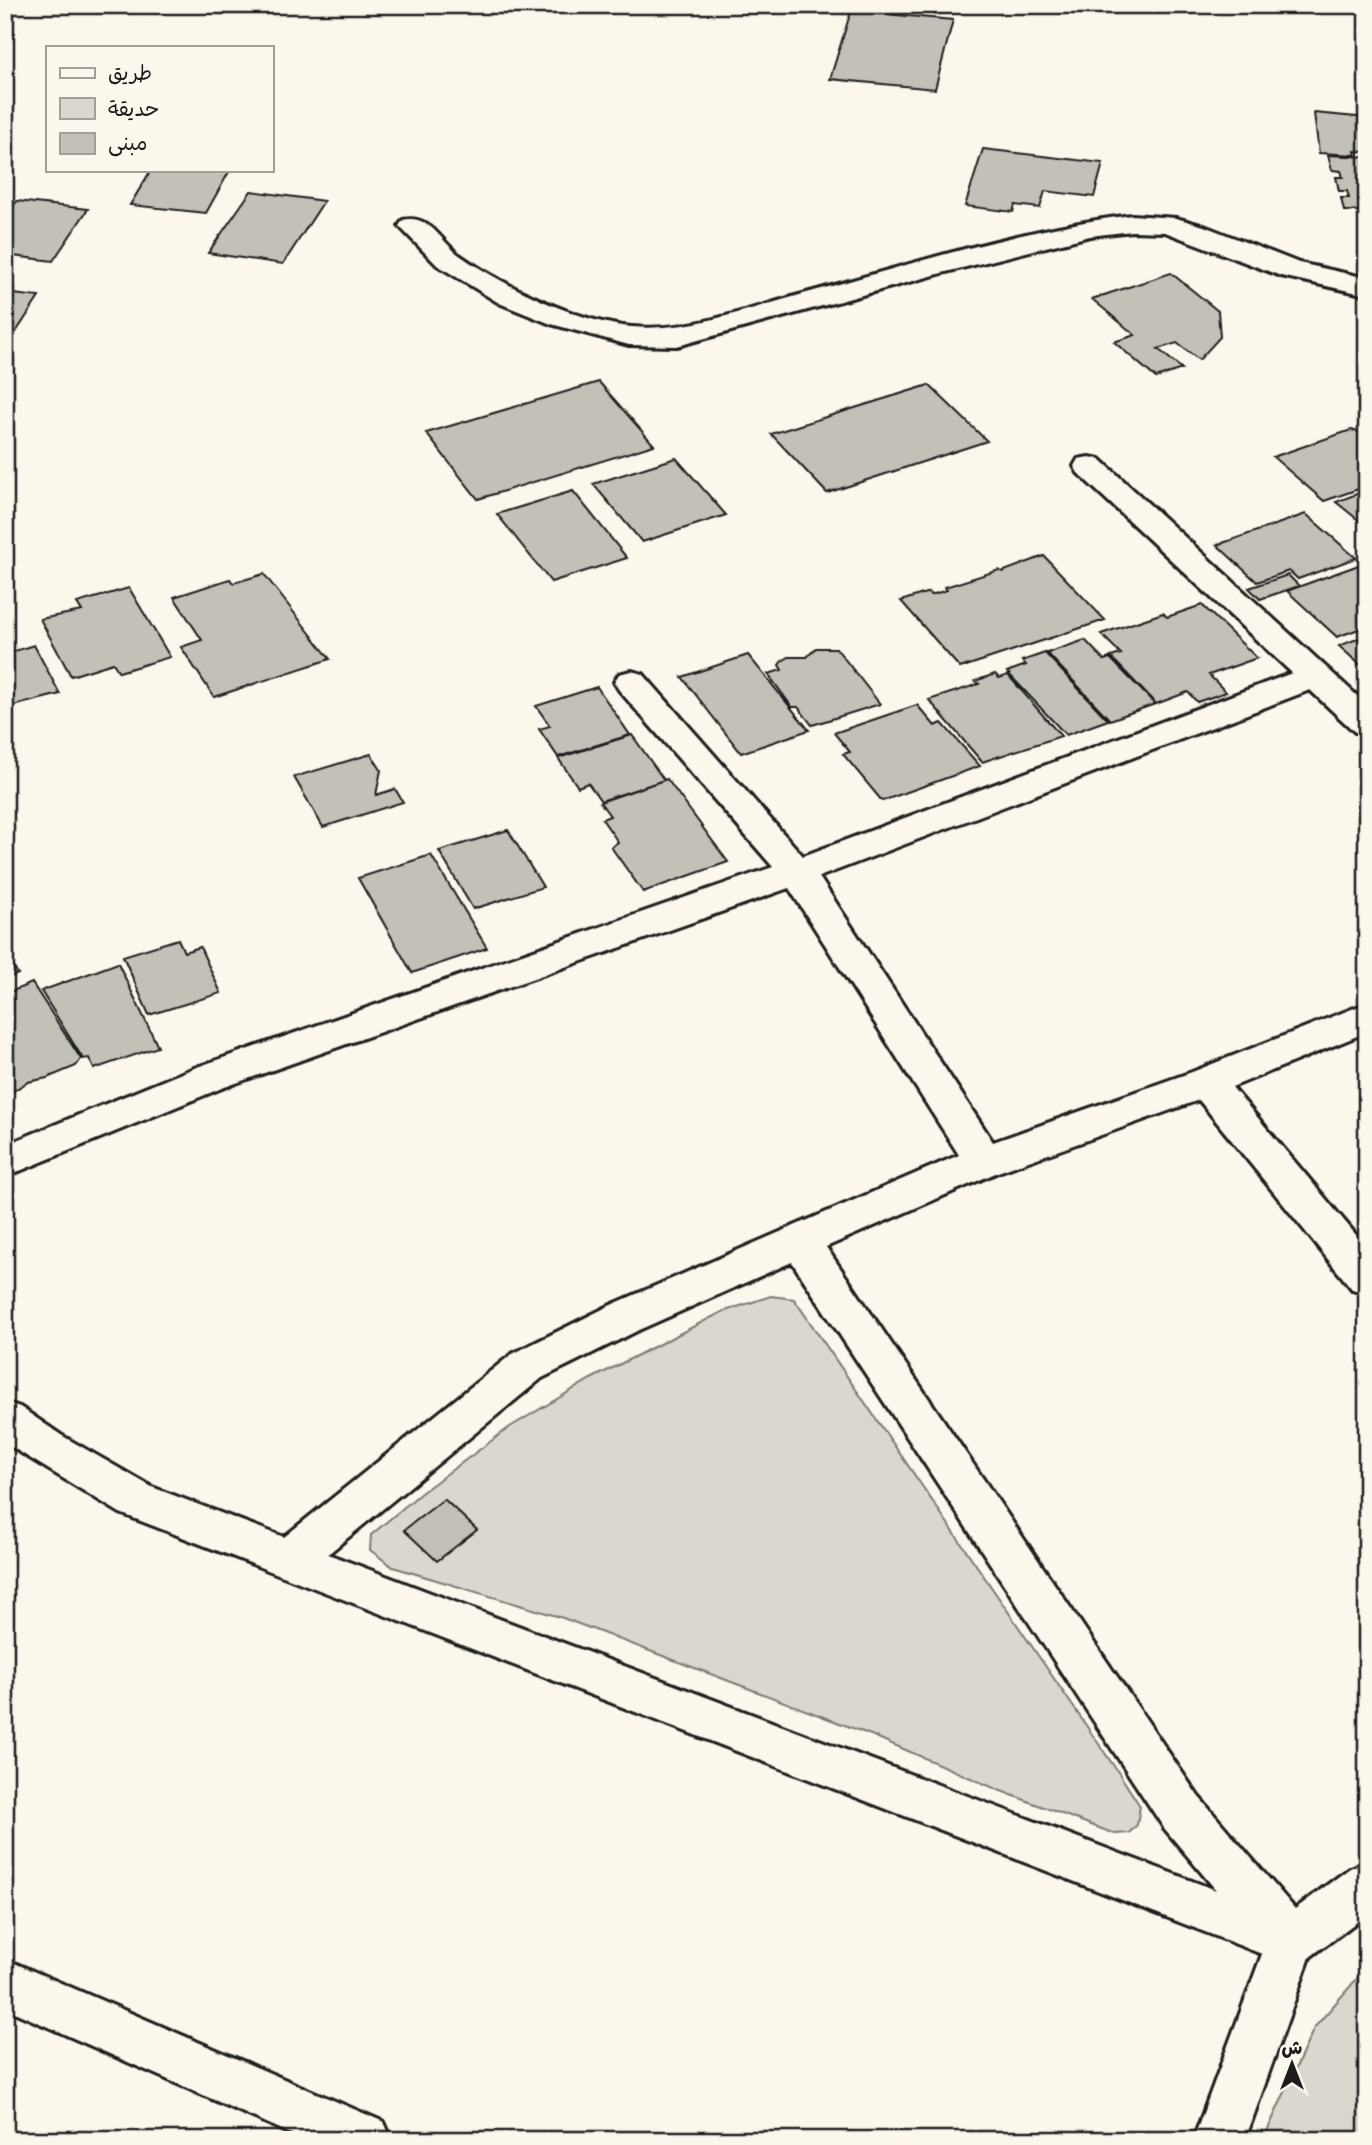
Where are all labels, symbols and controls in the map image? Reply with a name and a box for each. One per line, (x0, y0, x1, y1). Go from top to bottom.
legend (46, 46, 273, 172)
text: طريق (108, 60, 152, 86)
text: حديقة (108, 96, 159, 122)
text: مبنى (108, 130, 147, 157)
north arrow (1256, 2030, 1326, 2100)
text: ش (1282, 2036, 1303, 2060)

